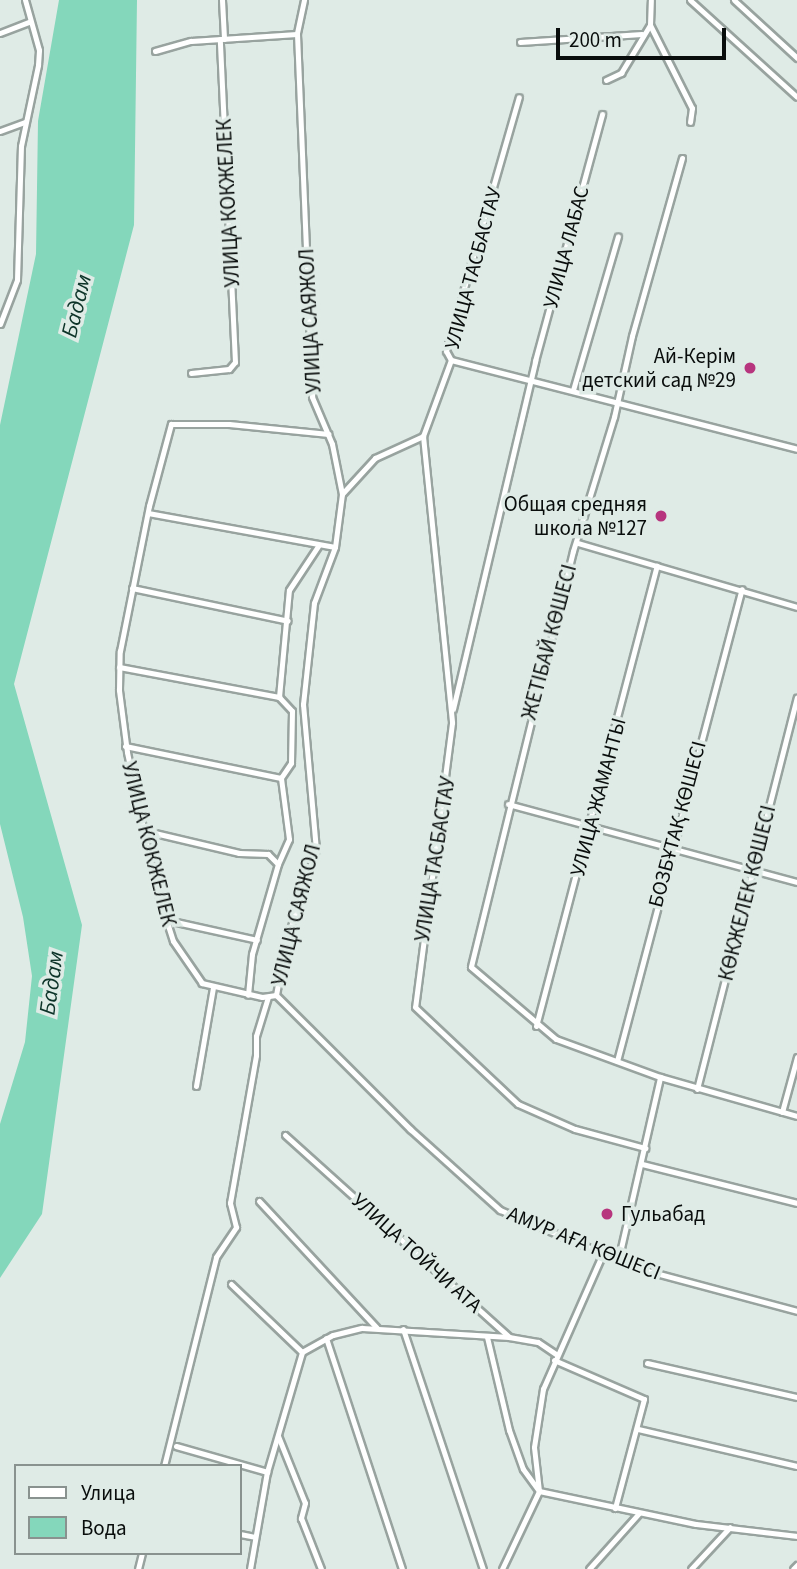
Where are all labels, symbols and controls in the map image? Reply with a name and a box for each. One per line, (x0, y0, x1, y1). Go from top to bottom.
scale bar (559, 14, 729, 58)
text: 200 m (569, 25, 622, 55)
street label: УЛИЦА КОКЖЕЛЕК (211, 118, 245, 288)
street label: УЛИЦА ЛАБАС (538, 183, 594, 311)
street label: УЛИЦА ТАСБАСТАУ (439, 184, 507, 352)
street label: УЛИЦА САЯЖОЛ (294, 248, 326, 394)
water label: Бадам (56, 272, 98, 340)
place label: Ай-Керім детский сад №29 (582, 343, 736, 393)
marker: Ай-Керім детский сад №29 (742, 360, 758, 376)
place label: Общая средняя школа №127 (504, 491, 647, 541)
marker: Общая средняя школа №127 (653, 508, 669, 524)
street label: ЖЕТІБАЙ КӨШЕСІ (516, 562, 582, 722)
street label: УЛИЦА ЖАМАНТЫ (565, 715, 631, 879)
street label: БОЗБҰТАҚ КӨШЕСІ (643, 738, 711, 910)
street label: УЛИЦА КОКЖЕЛЕК (116, 759, 182, 929)
street label: УЛИЦА ТАСБАСТАУ (410, 775, 460, 943)
street label: КӨКЖЕЛЕК КӨШЕСІ (713, 803, 781, 983)
street label: УЛИЦА САЯЖОЛ (266, 841, 326, 989)
water label: Бадам (34, 949, 70, 1017)
street label: УЛИЦА ТОЙЧИ АТА (347, 1188, 487, 1318)
street label: АМУР АҒА КӨШЕСІ (504, 1201, 664, 1285)
place label: Гульабад (621, 1201, 705, 1227)
marker: Гульабад (599, 1206, 615, 1222)
legend (14, 1464, 242, 1555)
text: Улица (81, 1478, 136, 1508)
text: Вода (81, 1513, 127, 1543)

